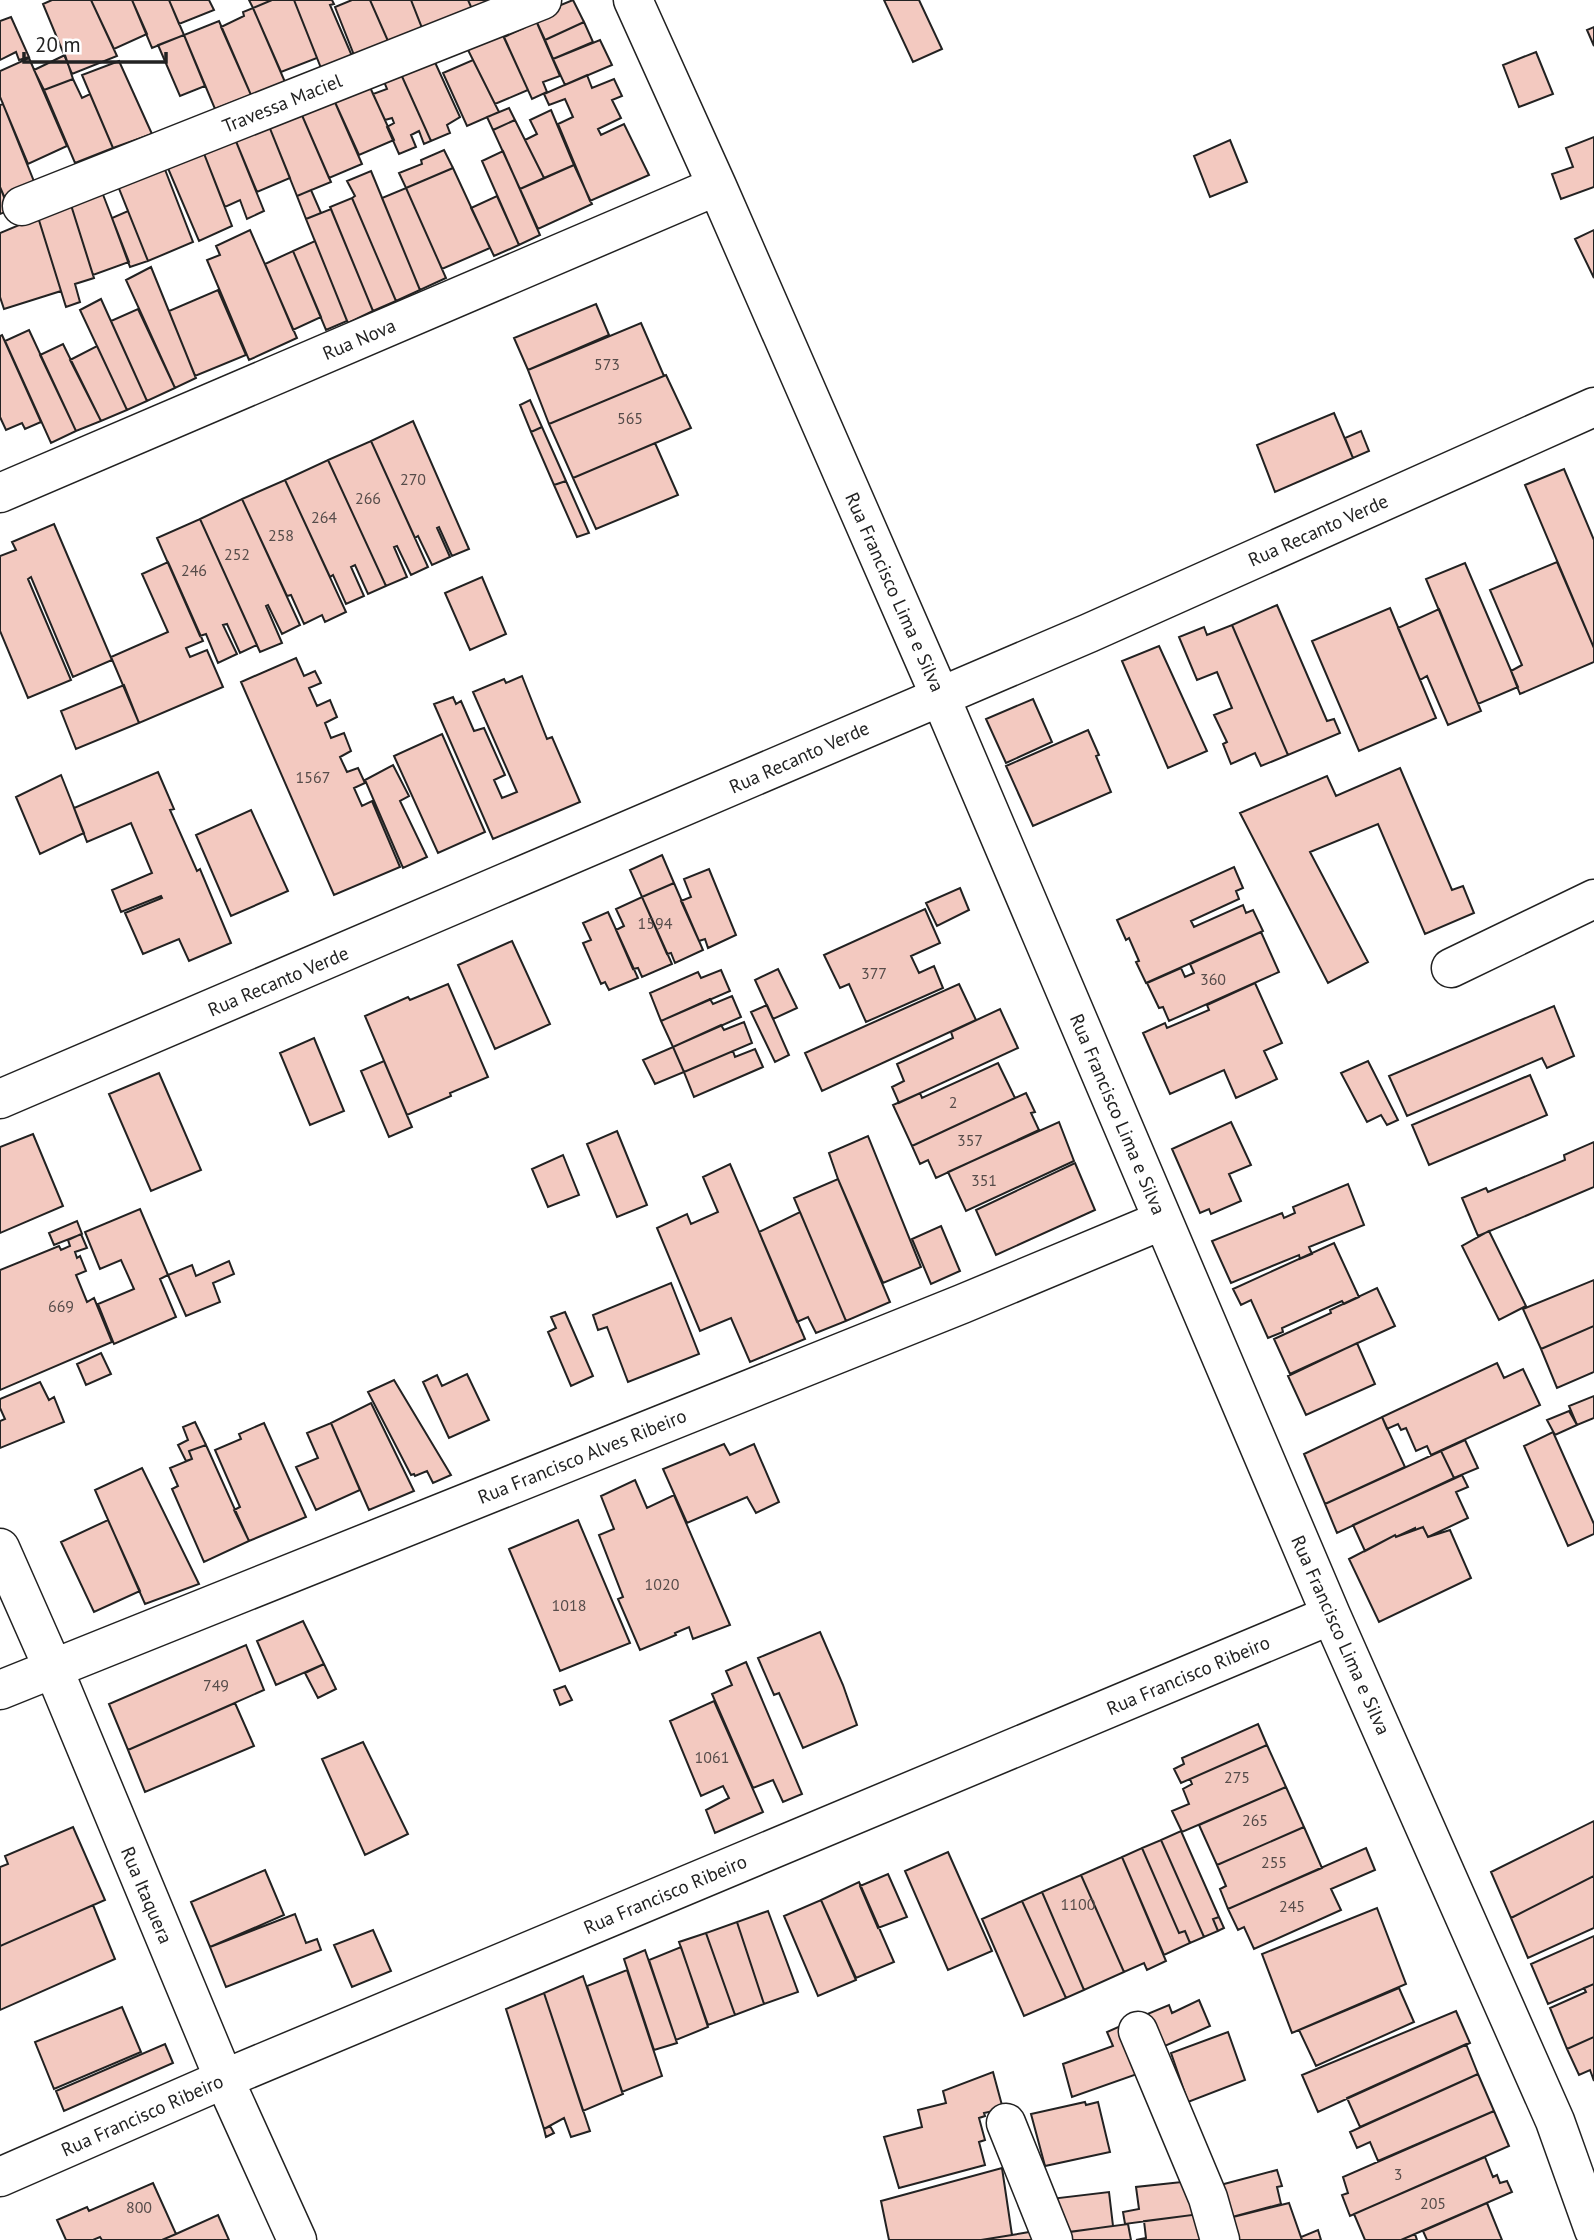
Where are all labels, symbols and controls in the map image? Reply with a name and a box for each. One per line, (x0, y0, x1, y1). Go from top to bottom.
scale bar (24, 21, 166, 65)
text: 20 m (35, 31, 81, 58)
street label: Travessa Maciel (219, 68, 346, 138)
street label: Rua Nova (319, 313, 399, 365)
house number: 573 (594, 354, 620, 374)
house number: 565 (617, 408, 643, 428)
house number: 270 (400, 469, 426, 489)
house number: 266 (355, 488, 381, 508)
street label: Rua Recanto Verde (1244, 488, 1392, 572)
street label: Rua Francisco Lima e Silva (840, 489, 950, 695)
house number: 264 (311, 507, 337, 527)
house number: 258 (268, 525, 294, 545)
house number: 252 (224, 544, 250, 564)
house number: 246 (181, 560, 207, 580)
street label: Rua Recanto Verde (725, 715, 873, 799)
house number: 1567 (296, 767, 330, 787)
house number: 1594 (638, 913, 673, 933)
street label: Rua Recanto Verde (204, 941, 352, 1021)
house number: 377 (861, 963, 887, 983)
house number: 360 (1200, 969, 1226, 989)
street label: Rua Francisco Lima e Silva (1065, 1010, 1171, 1218)
house number: 2 (949, 1092, 957, 1112)
house number: 357 (957, 1130, 983, 1150)
house number: 351 (971, 1170, 997, 1190)
house number: 669 (48, 1296, 74, 1316)
street label: Rua Francisco Alves Ribeiro (474, 1403, 690, 1509)
street label: Rua Francisco Lima e Silva (1286, 1532, 1396, 1738)
house number: 1020 (645, 1574, 680, 1594)
house number: 1018 (552, 1595, 586, 1615)
street label: Rua Francisco Ribeiro (1103, 1630, 1273, 1720)
house number: 749 (203, 1675, 229, 1695)
house number: 1061 (695, 1747, 729, 1767)
house number: 275 (1224, 1767, 1250, 1787)
house number: 265 (1242, 1810, 1268, 1830)
street label: Rua Itaquera (116, 1843, 178, 1947)
street label: Rua Francisco Ribeiro (580, 1849, 750, 1939)
house number: 255 (1261, 1852, 1287, 1872)
house number: 1100 (1061, 1894, 1096, 1914)
house number: 245 (1279, 1896, 1305, 1916)
street label: Rua Francisco Ribeiro (57, 2068, 227, 2162)
house number: 3 (1394, 2164, 1402, 2184)
house number: 205 (1420, 2193, 1446, 2213)
house number: 800 (126, 2197, 152, 2217)

